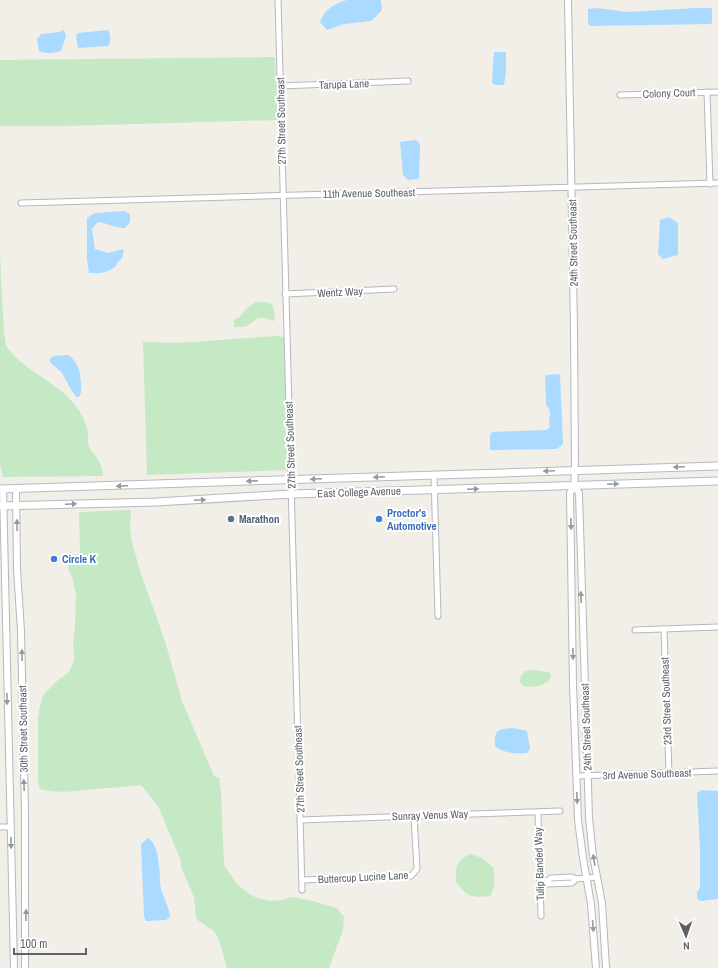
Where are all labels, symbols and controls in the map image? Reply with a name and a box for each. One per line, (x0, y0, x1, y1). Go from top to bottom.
street label: Tarupa Lane (319, 76, 369, 92)
street label: 27th Street Southeast (273, 77, 289, 165)
street label: Colony Court (642, 85, 696, 101)
street label: 11th Avenue Southeast (323, 185, 416, 201)
street label: 24th Street Southeast (565, 199, 581, 287)
street label: Wentz Way (317, 284, 364, 300)
street label: 27th Street Southeast (281, 401, 299, 489)
one-way arrow (672, 464, 685, 470)
one-way arrow (542, 468, 555, 474)
one-way arrow (372, 474, 385, 480)
one-way arrow (309, 476, 322, 482)
one-way arrow (245, 478, 258, 484)
one-way arrow (607, 481, 620, 487)
one-way arrow (116, 482, 128, 489)
street label: East College Avenue (317, 484, 401, 500)
one-way arrow (467, 486, 480, 492)
one-way arrow (194, 496, 206, 503)
one-way arrow (65, 501, 77, 508)
place label: Proctor's Automotive (387, 506, 437, 533)
place label: Marathon (239, 512, 280, 526)
marker: Marathon (226, 514, 236, 524)
marker: Proctor's Automotive (374, 514, 384, 524)
one-way arrow (14, 518, 20, 531)
one-way arrow (568, 518, 574, 531)
place label: Circle K (62, 552, 97, 566)
marker: Circle K (49, 554, 59, 564)
one-way arrow (578, 591, 585, 603)
one-way arrow (19, 648, 25, 661)
one-way arrow (570, 648, 576, 661)
street label: 23rd Street Southeast (657, 656, 675, 745)
street label: 24th Street Southeast (577, 683, 595, 771)
street label: 30th Street Southeast (15, 685, 31, 773)
one-way arrow (4, 693, 10, 706)
street label: 27th Street Southeast (290, 725, 308, 813)
street label: 3rd Avenue Southeast (602, 765, 692, 783)
one-way arrow (21, 779, 28, 791)
one-way arrow (574, 792, 580, 805)
street label: Sunray Venus Way (392, 807, 469, 823)
street label: Tulip Banded Way (531, 827, 547, 901)
one-way arrow (7, 837, 14, 849)
one-way arrow (591, 854, 597, 866)
street label: Buttercup Lucine Lane (317, 868, 409, 886)
one-way arrow (22, 909, 29, 921)
north arrow (666, 916, 706, 956)
one-way arrow (590, 920, 597, 933)
scale bar (14, 930, 86, 956)
text: 100 m (20, 936, 47, 952)
text: N (683, 939, 690, 953)

